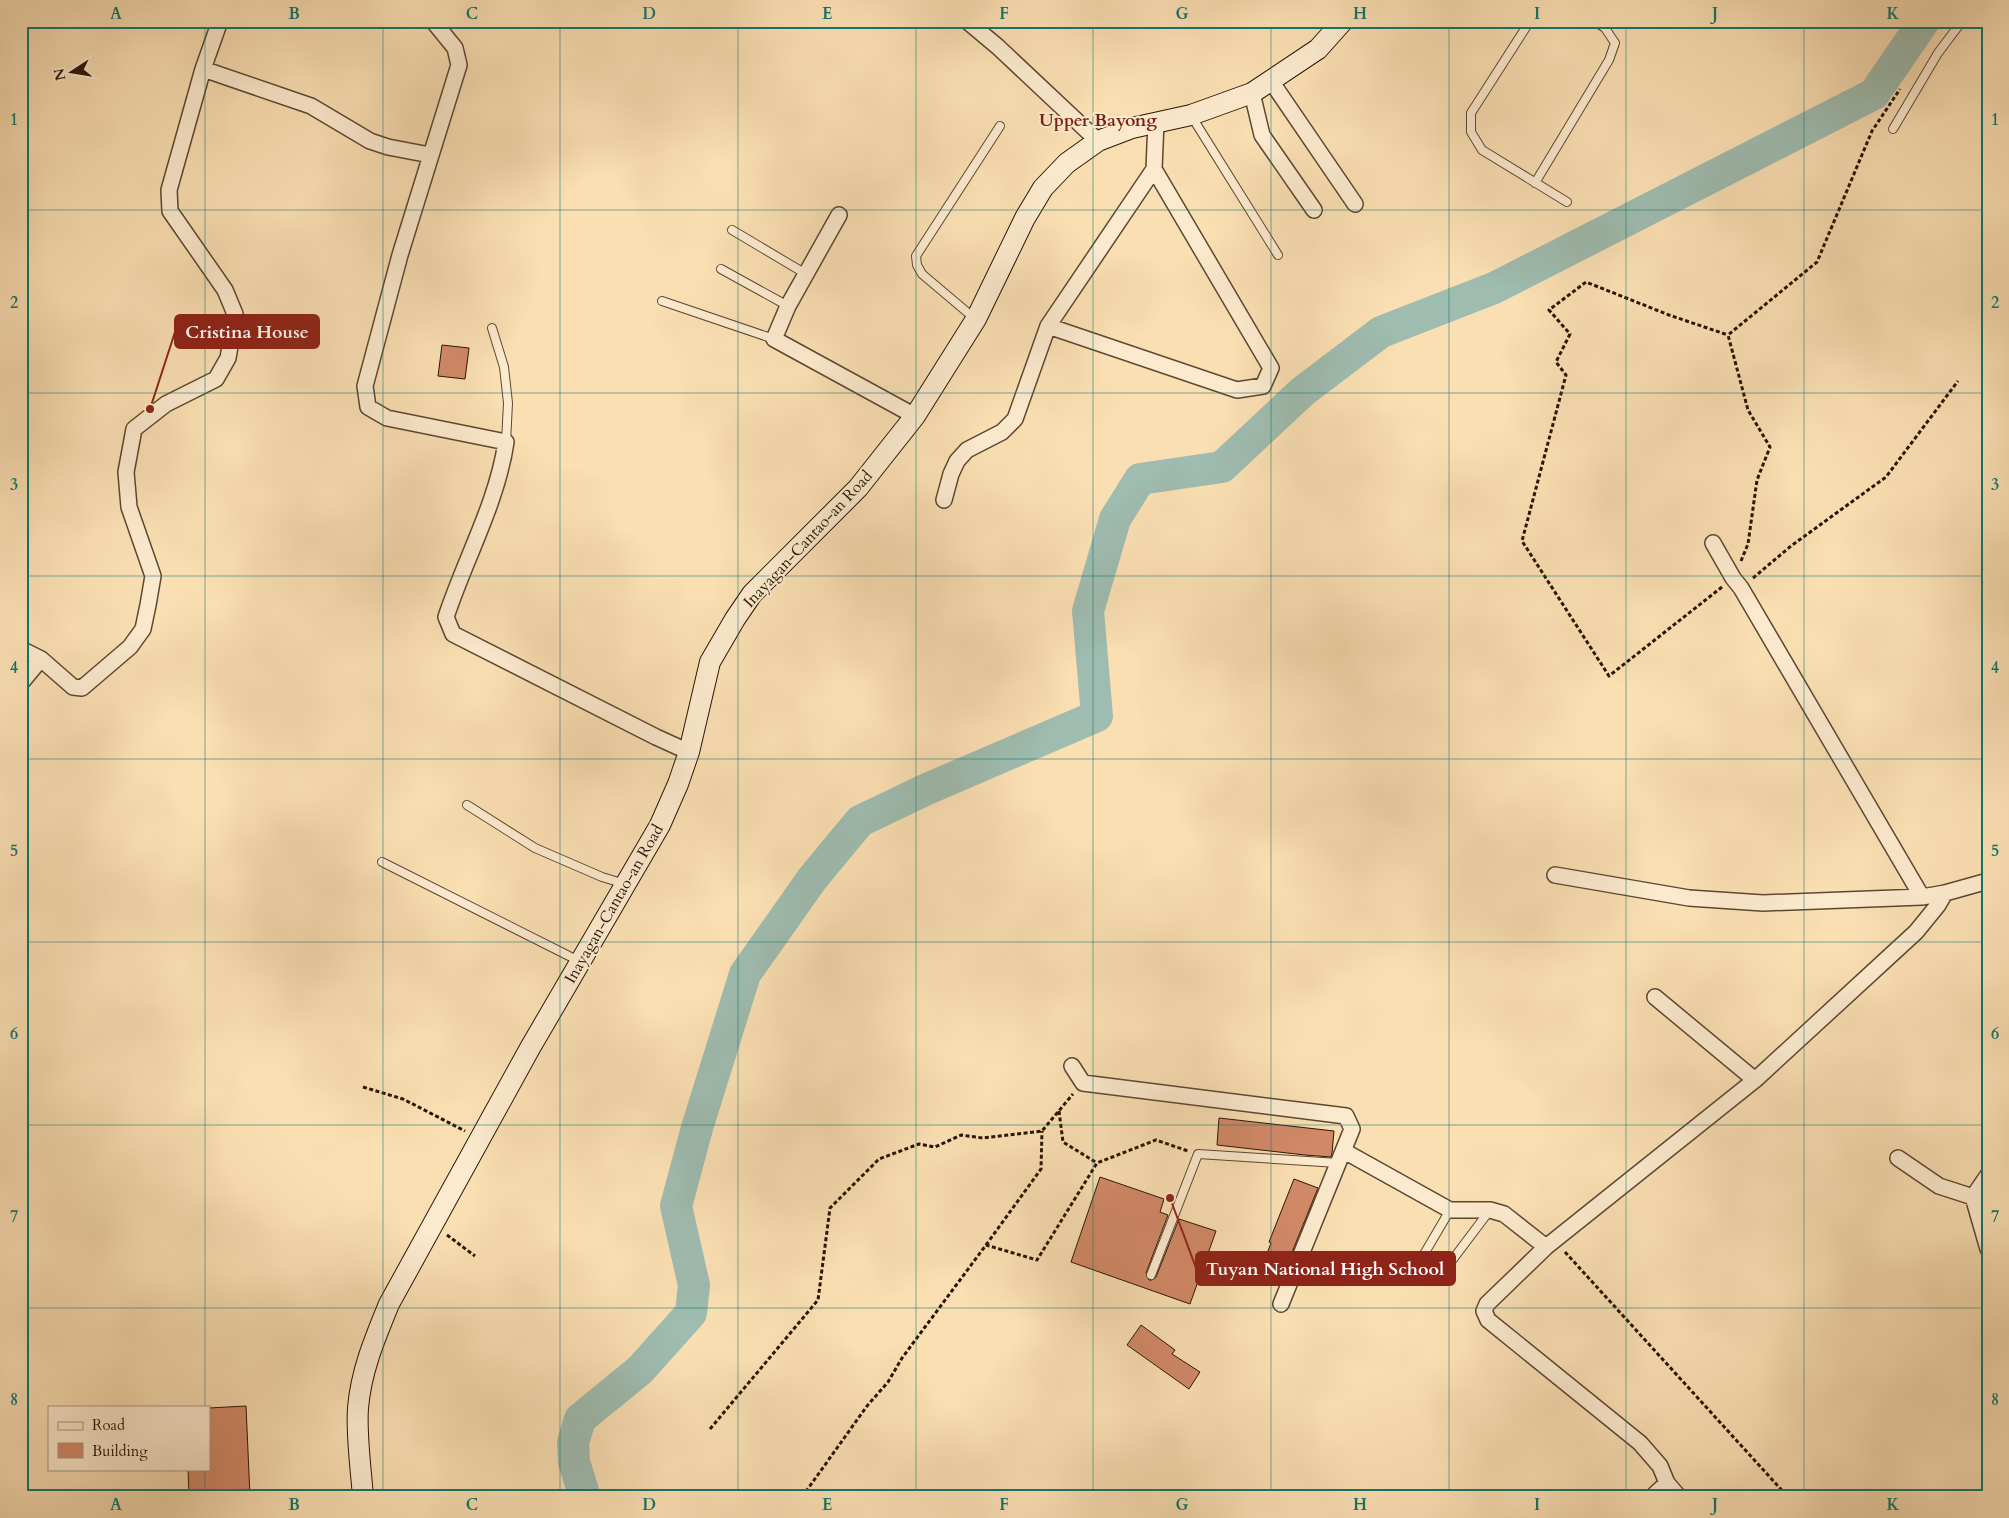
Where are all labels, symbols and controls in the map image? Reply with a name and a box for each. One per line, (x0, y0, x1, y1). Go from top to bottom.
text: A (110, 3, 122, 25)
text: B (288, 3, 300, 25)
text: C (466, 3, 478, 25)
text: D (642, 3, 656, 25)
text: E (822, 3, 832, 25)
text: F (999, 3, 1009, 25)
text: G (1175, 3, 1189, 25)
text: H (1353, 3, 1367, 25)
text: I (1534, 3, 1540, 25)
text: J (1710, 3, 1718, 25)
text: K (1887, 3, 1900, 25)
north arrow (48, 48, 98, 98)
text: N (49, 67, 70, 83)
district label: Upper Bayong (1039, 108, 1157, 133)
text: 1 (10, 109, 18, 131)
text: 1 (1991, 109, 1999, 131)
text: 2 (10, 292, 18, 314)
text: 2 (1991, 292, 1999, 314)
callout: Cristina House (175, 315, 319, 348)
text: Cristina House (185, 320, 309, 345)
street label: Inayagan-Cantao-an Road (738, 465, 878, 612)
text: 3 (10, 474, 18, 496)
text: 3 (1991, 474, 1999, 496)
text: 4 (10, 657, 18, 679)
text: 4 (1991, 657, 1999, 679)
street label: Inayagan-Cantao-an Road (559, 820, 669, 988)
text: 5 (10, 840, 18, 862)
text: 5 (1991, 840, 1999, 862)
text: 6 (10, 1023, 18, 1045)
text: 6 (1991, 1023, 1999, 1045)
text: 7 (10, 1206, 18, 1228)
text: 7 (1991, 1206, 1999, 1228)
callout: Tuyan National High School (1196, 1252, 1455, 1285)
text: Tuyan National High School (1206, 1257, 1444, 1282)
text: 8 (10, 1389, 18, 1411)
text: 8 (1991, 1389, 1999, 1411)
legend (48, 1406, 210, 1470)
text: Road (92, 1415, 125, 1435)
text: Building (92, 1441, 148, 1461)
text: A (110, 1494, 122, 1516)
text: B (288, 1494, 300, 1516)
text: C (466, 1494, 478, 1516)
text: D (642, 1494, 656, 1516)
text: E (822, 1494, 832, 1516)
text: F (999, 1494, 1009, 1516)
text: G (1175, 1494, 1189, 1516)
text: H (1353, 1494, 1367, 1516)
text: I (1534, 1494, 1540, 1516)
text: J (1710, 1494, 1718, 1516)
text: K (1887, 1494, 1900, 1516)

